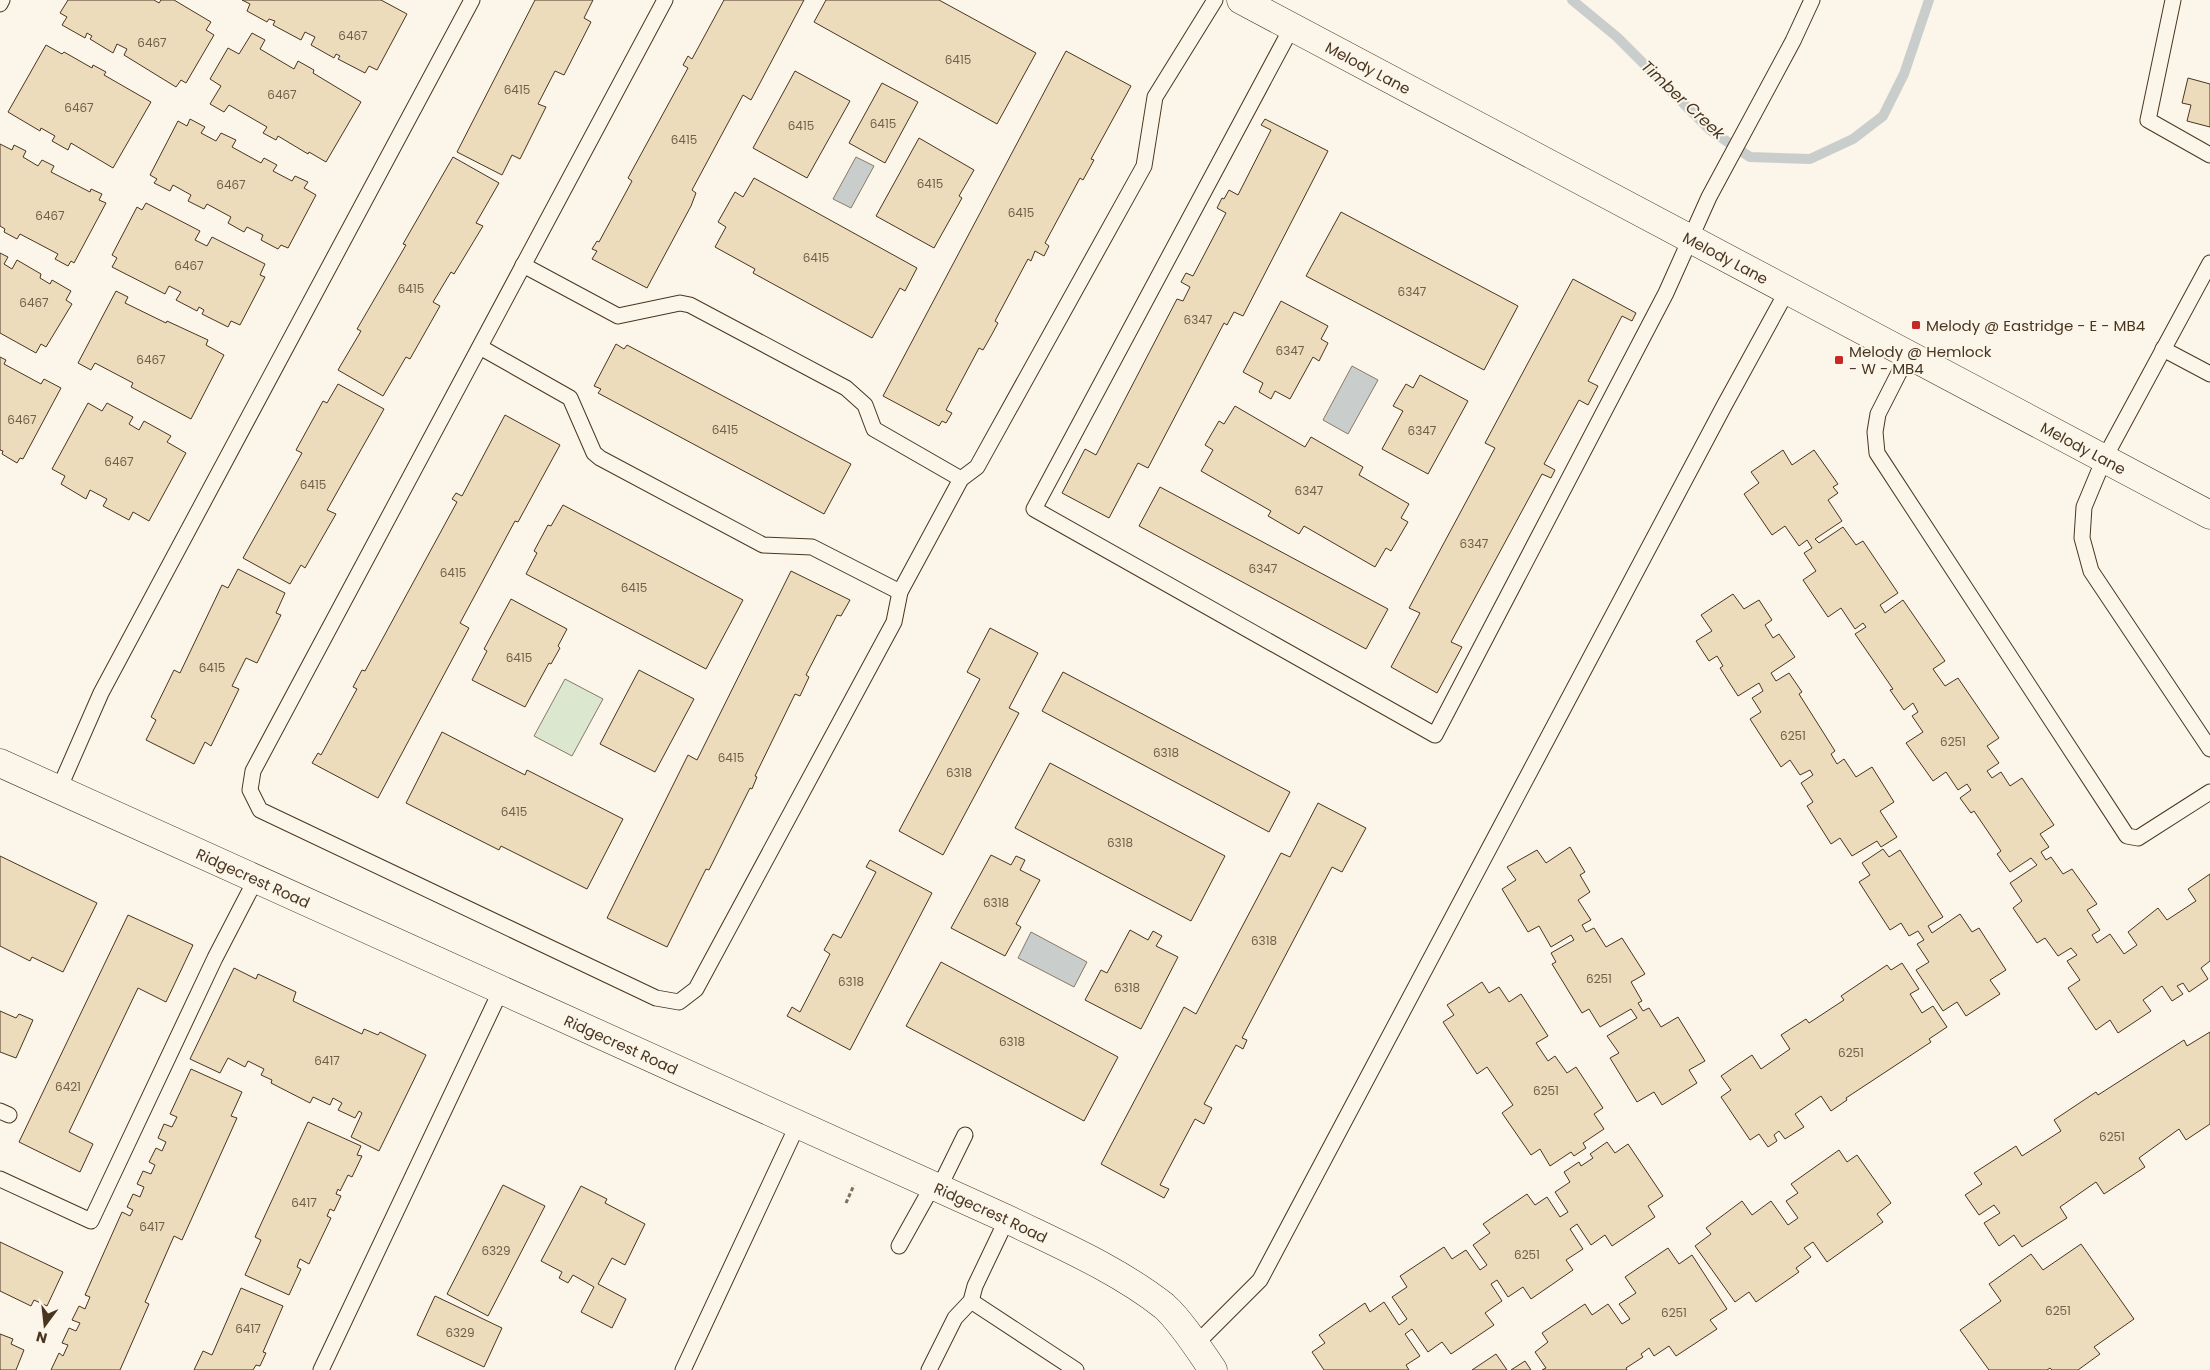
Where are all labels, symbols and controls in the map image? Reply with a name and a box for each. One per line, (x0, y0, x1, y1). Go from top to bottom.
house number: 6467 (338, 27, 368, 44)
house number: 6467 (137, 34, 167, 51)
street label: Melody Lane (1322, 36, 1414, 99)
house number: 6415 (945, 51, 971, 68)
water label: Timber Creek (1636, 55, 1731, 145)
house number: 6415 (504, 81, 530, 98)
house number: 6467 (267, 86, 297, 103)
house number: 6467 (64, 99, 94, 116)
house number: 6415 (870, 115, 896, 132)
house number: 6415 (788, 117, 814, 134)
house number: 6415 (671, 131, 697, 148)
house number: 6415 (917, 175, 943, 192)
house number: 6467 (216, 176, 246, 193)
house number: 6415 (1008, 204, 1034, 221)
house number: 6467 (35, 207, 65, 224)
street label: Melody Lane (1679, 226, 1772, 289)
house number: 6415 (803, 249, 829, 266)
house number: 6467 (174, 257, 204, 274)
house number: 6415 (398, 280, 424, 297)
house number: 6347 (1398, 283, 1427, 300)
house number: 6467 (19, 294, 49, 311)
house number: 6347 (1184, 311, 1213, 328)
place label: Melody @ Eastridge - E - MB4 (1926, 315, 2145, 336)
marker: Melody @ Eastridge - E - MB4 (1910, 319, 1922, 331)
place label: Melody @ Hemlock - W - MB4 (1849, 341, 1992, 379)
house number: 6347 (1276, 342, 1305, 359)
house number: 6467 (136, 351, 166, 368)
marker: Melody @ Hemlock - W - MB4 (1833, 354, 1845, 366)
house number: 6467 (7, 411, 37, 428)
street label: Melody Lane (2037, 416, 2130, 479)
house number: 6415 (712, 421, 738, 438)
house number: 6347 (1408, 422, 1437, 439)
house number: 6467 (104, 453, 134, 470)
house number: 6415 (300, 476, 326, 493)
house number: 6347 (1295, 482, 1324, 499)
house number: 6347 (1460, 535, 1489, 552)
house number: 6347 (1249, 560, 1278, 577)
house number: 6415 (440, 564, 466, 581)
house number: 6415 (621, 579, 647, 596)
house number: 6415 (506, 649, 532, 666)
house number: 6415 (199, 659, 225, 676)
house number: 6251 (1780, 727, 1806, 744)
house number: 6251 (1940, 733, 1966, 750)
house number: 6318 (1153, 744, 1179, 761)
house number: 6415 (718, 749, 744, 766)
house number: 6318 (946, 764, 972, 781)
house number: 6415 (501, 803, 527, 820)
house number: 6318 (1107, 834, 1133, 851)
street label: Ridgecrest Road (193, 843, 314, 913)
house number: 6318 (983, 894, 1009, 911)
house number: 6318 (1251, 932, 1277, 949)
house number: 6251 (1586, 970, 1612, 987)
house number: 6318 (838, 973, 864, 990)
house number: 6318 (1114, 979, 1140, 996)
street label: Ridgecrest Road (561, 1009, 682, 1079)
house number: 6318 (999, 1033, 1025, 1050)
house number: 6251 (1838, 1044, 1864, 1061)
house number: 6417 (314, 1052, 340, 1069)
house number: 6421 (55, 1078, 81, 1095)
house number: 6251 (1533, 1082, 1559, 1099)
house number: 6251 (2099, 1128, 2125, 1145)
street label: Ridgecrest Road (931, 1177, 1051, 1248)
house number: 6417 (291, 1194, 317, 1211)
house number: 6417 (139, 1218, 165, 1235)
house number: 6329 (481, 1242, 511, 1259)
house number: 6251 (1514, 1246, 1540, 1263)
north arrow (20, 1300, 70, 1350)
house number: 6251 (2045, 1302, 2071, 1319)
house number: 6251 (1661, 1304, 1687, 1321)
house number: 6417 (235, 1320, 261, 1337)
house number: 6329 (445, 1324, 475, 1341)
text: N (34, 1327, 49, 1349)

